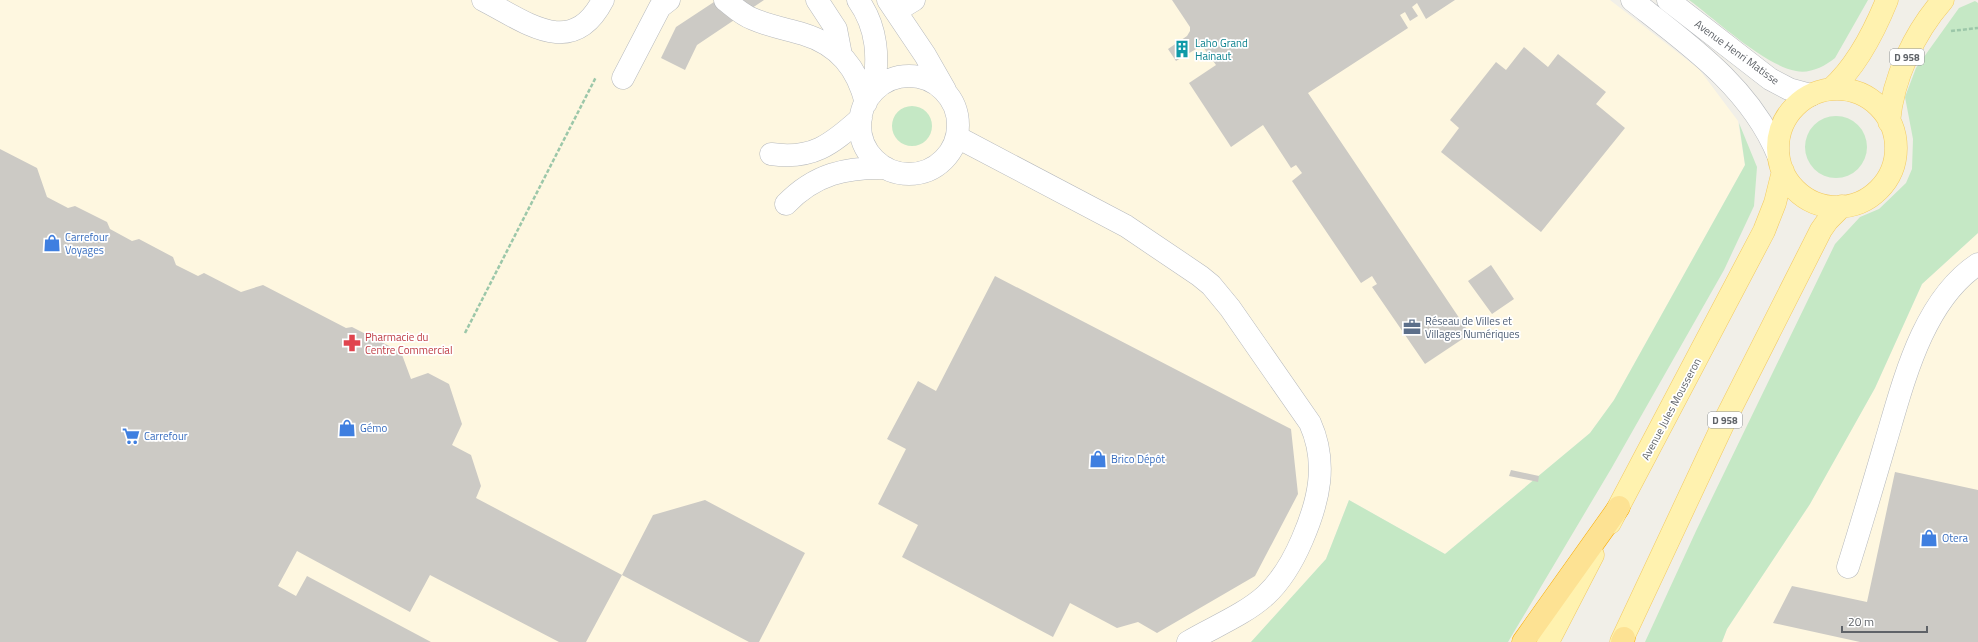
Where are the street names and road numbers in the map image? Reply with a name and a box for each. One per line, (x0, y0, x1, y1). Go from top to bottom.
street label: Avenue Henri Matisse (1691, 16, 1783, 88)
road number: D 958 (1890, 49, 1924, 65)
street label: Avenue Jules Mousseron (1637, 355, 1705, 463)
road number: D 958 (1708, 412, 1742, 428)

